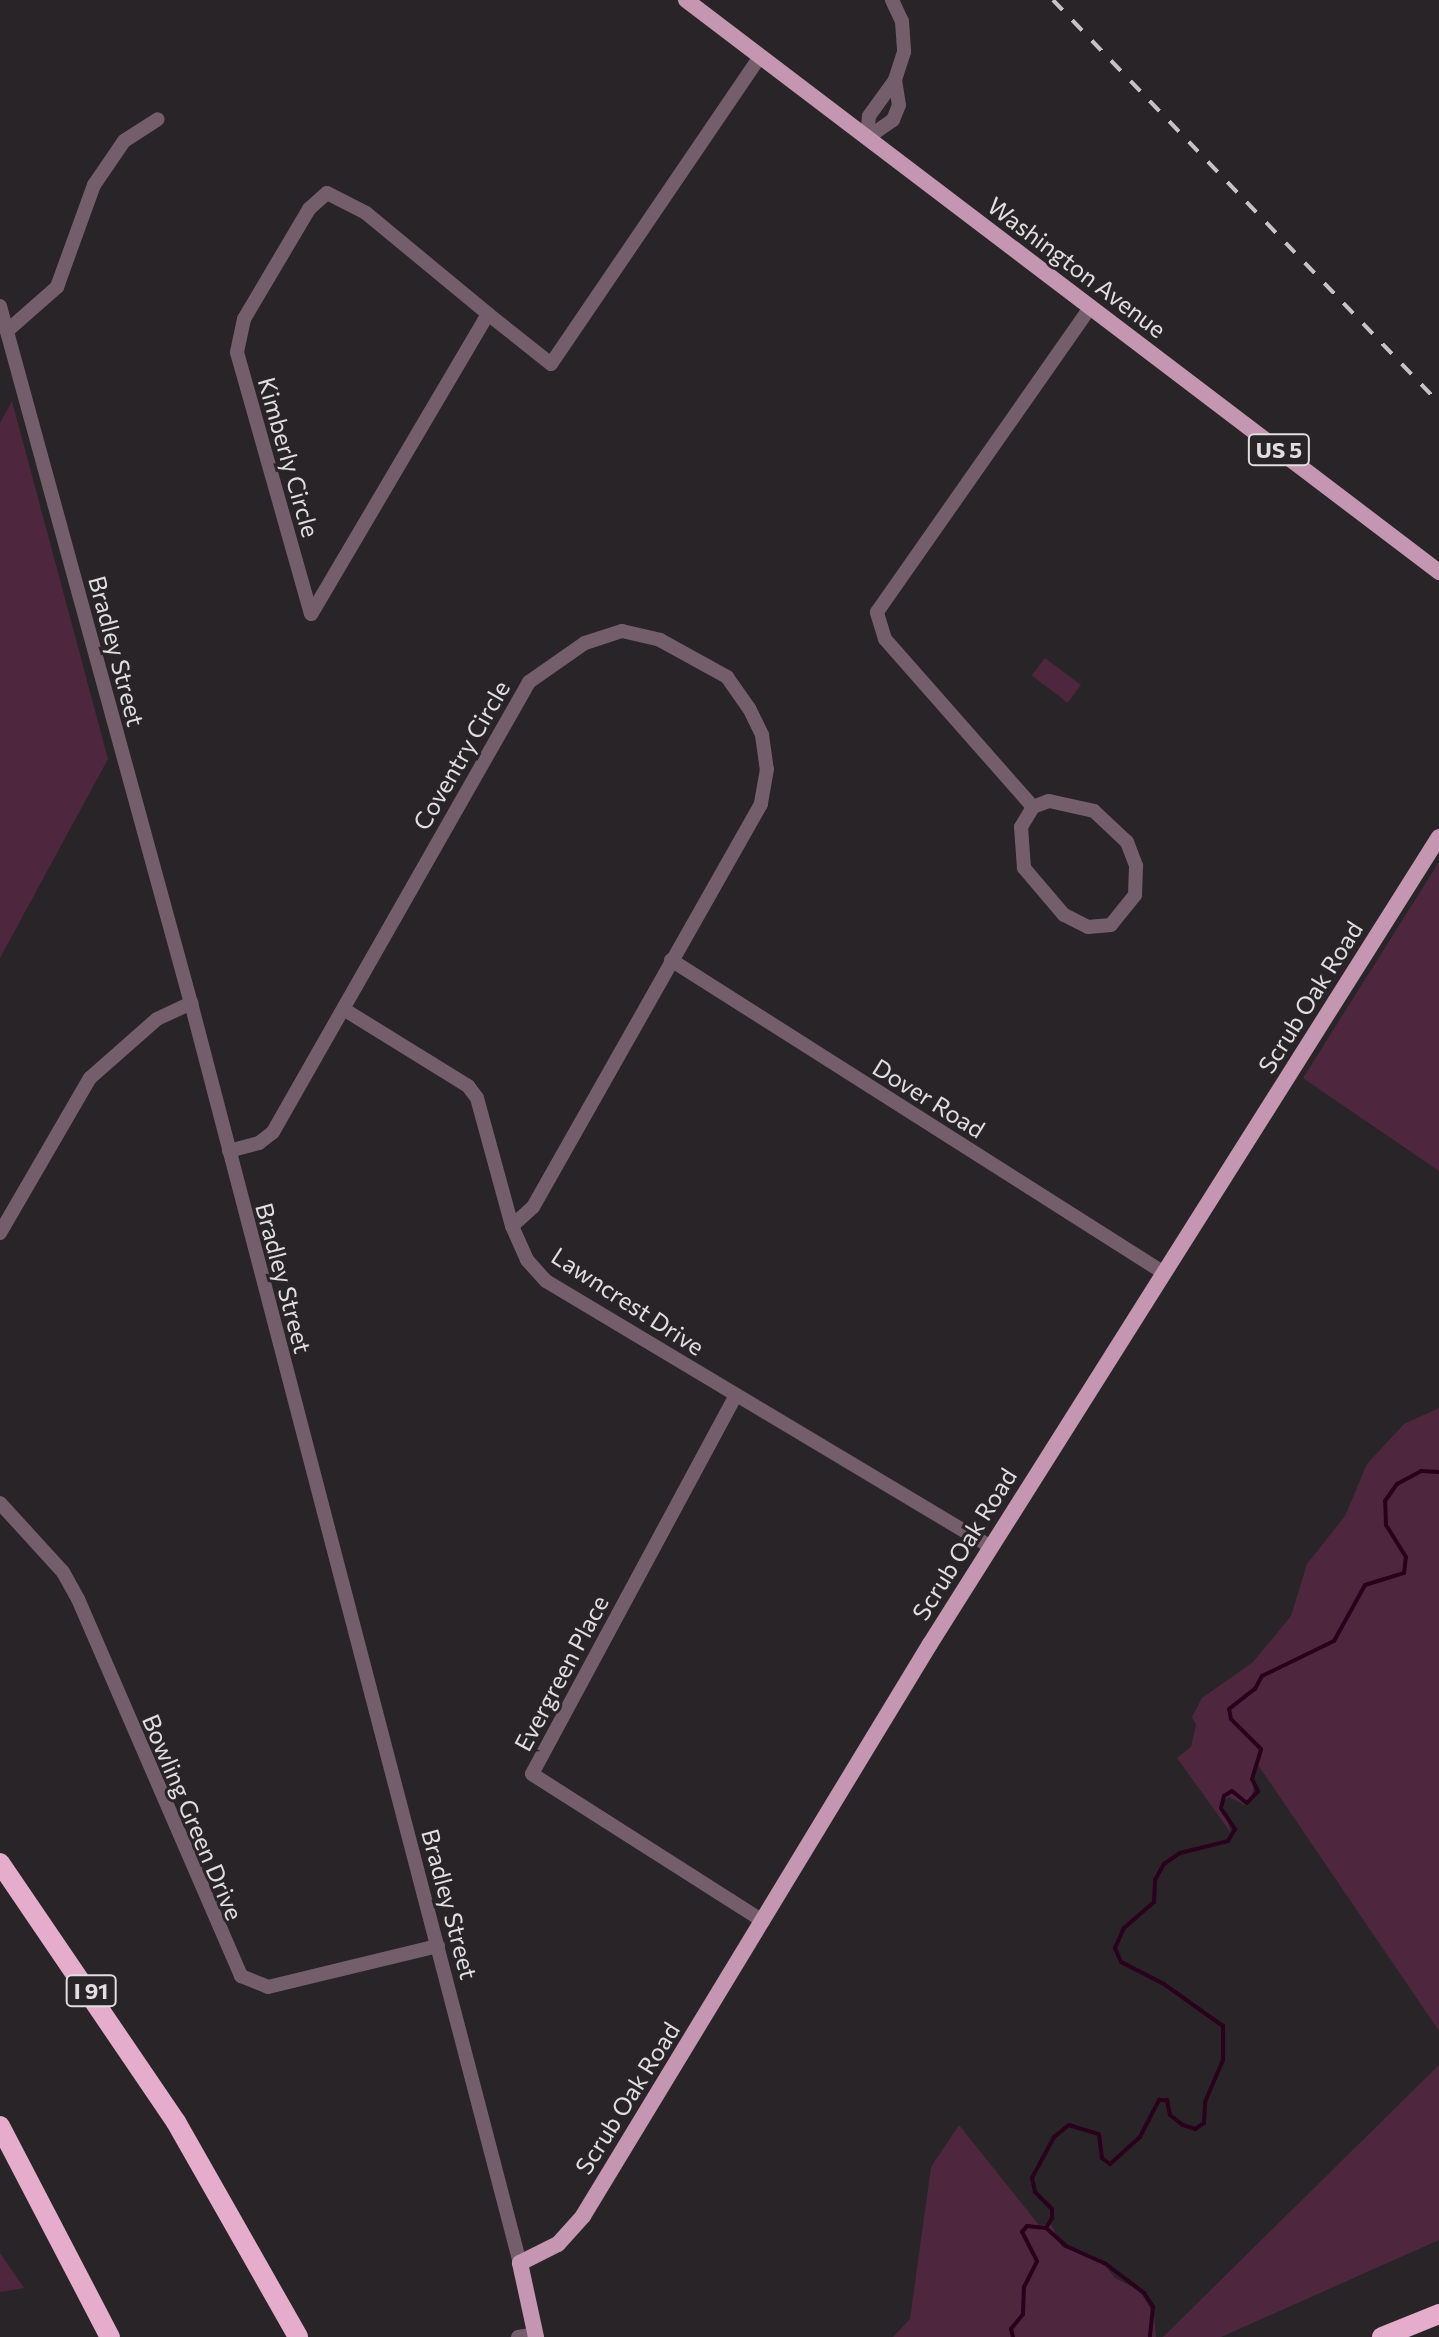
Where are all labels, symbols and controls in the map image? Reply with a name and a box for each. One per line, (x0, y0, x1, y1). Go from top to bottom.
street label: Washington Avenue (982, 191, 1172, 343)
street label: Kimberly Circle (252, 374, 326, 540)
road number: US 5 (1247, 432, 1311, 468)
street label: Bradley Street (83, 573, 151, 729)
street label: Coventry Circle (407, 675, 515, 835)
street label: Scrub Oak Road (1252, 916, 1368, 1078)
street label: Dover Road (868, 1052, 990, 1144)
street label: Bradley Street (250, 1200, 318, 1356)
street label: Lawncrest Drive (546, 1241, 710, 1361)
street label: Scrub Oak Road (906, 1463, 1022, 1625)
street label: Evergreen Place (508, 1590, 614, 1756)
street label: Bowling Green Drive (137, 1710, 249, 1924)
street label: Bradley Street (416, 1826, 484, 1982)
road number: I 91 (65, 1973, 117, 2009)
street label: Scrub Oak Road (569, 2017, 685, 2179)

